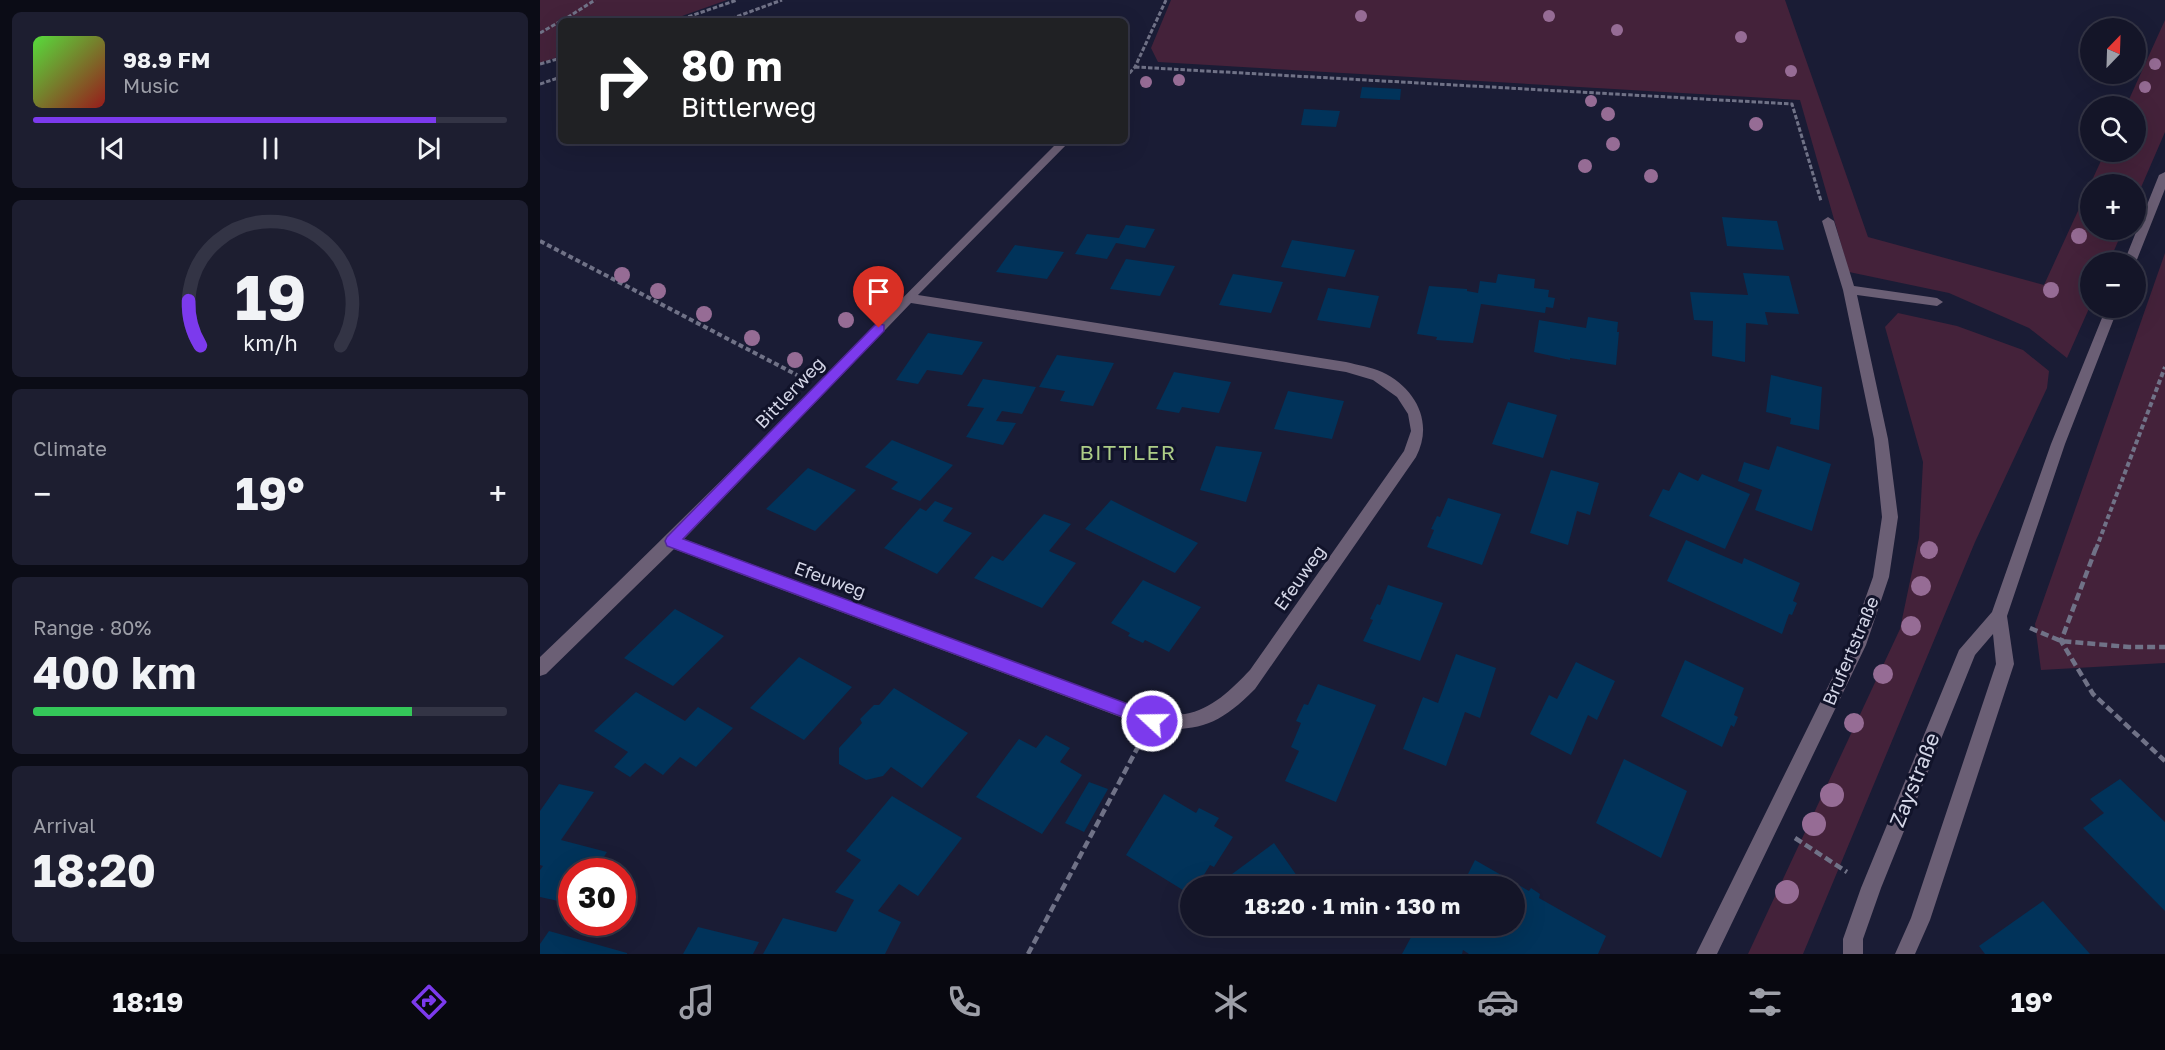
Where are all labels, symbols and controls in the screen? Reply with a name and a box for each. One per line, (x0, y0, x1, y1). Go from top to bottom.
north arrow (2080, 18, 2146, 84)
map controls (2080, 18, 2146, 318)
text: 80 m (681, 40, 782, 90)
icon: right (582, 42, 660, 120)
text: 98.9 FM (123, 46, 210, 73)
text: Music (123, 73, 179, 97)
text: Bittlerweg (681, 91, 817, 123)
button: search (2080, 96, 2146, 162)
icon: previous (96, 132, 129, 165)
icon: pause (254, 132, 287, 165)
icon: next (412, 132, 445, 165)
button: + (2080, 174, 2146, 240)
button: − (2080, 252, 2146, 318)
text: 19 (234, 259, 306, 334)
pin (853, 266, 904, 328)
icon: arrive (862, 275, 895, 308)
text: km/h (243, 330, 297, 356)
street label: Bittlerweg (750, 352, 829, 432)
text: Climate (33, 436, 107, 460)
district label: BITTLER (1079, 439, 1177, 465)
text: 19° (235, 466, 305, 520)
text: − (33, 474, 51, 513)
text: + (489, 474, 507, 513)
street label: Efeuweg (1269, 541, 1330, 614)
street label: Efeuweg (792, 556, 869, 602)
street label: Brufertstraße (1817, 593, 1883, 708)
text: Range · 80% (33, 615, 151, 639)
text: 400 km (33, 645, 196, 699)
position arrow (1120, 689, 1184, 753)
street label: Zaystraße (1883, 729, 1945, 831)
text: Arrival (33, 813, 96, 837)
text: 18:20 (33, 843, 156, 897)
speed limit sign: 30 (558, 858, 636, 936)
text: 18:20 · 1 min · 130 m (1245, 892, 1460, 919)
icon: directions (408, 981, 450, 1023)
icon: music (676, 981, 718, 1023)
icon: phone (943, 981, 985, 1023)
icon: climate (1210, 981, 1252, 1023)
icon: car (1477, 981, 1519, 1023)
icon: filters (1744, 981, 1786, 1023)
text: 18:19 (113, 986, 183, 1018)
text: 19° (2011, 986, 2052, 1018)

